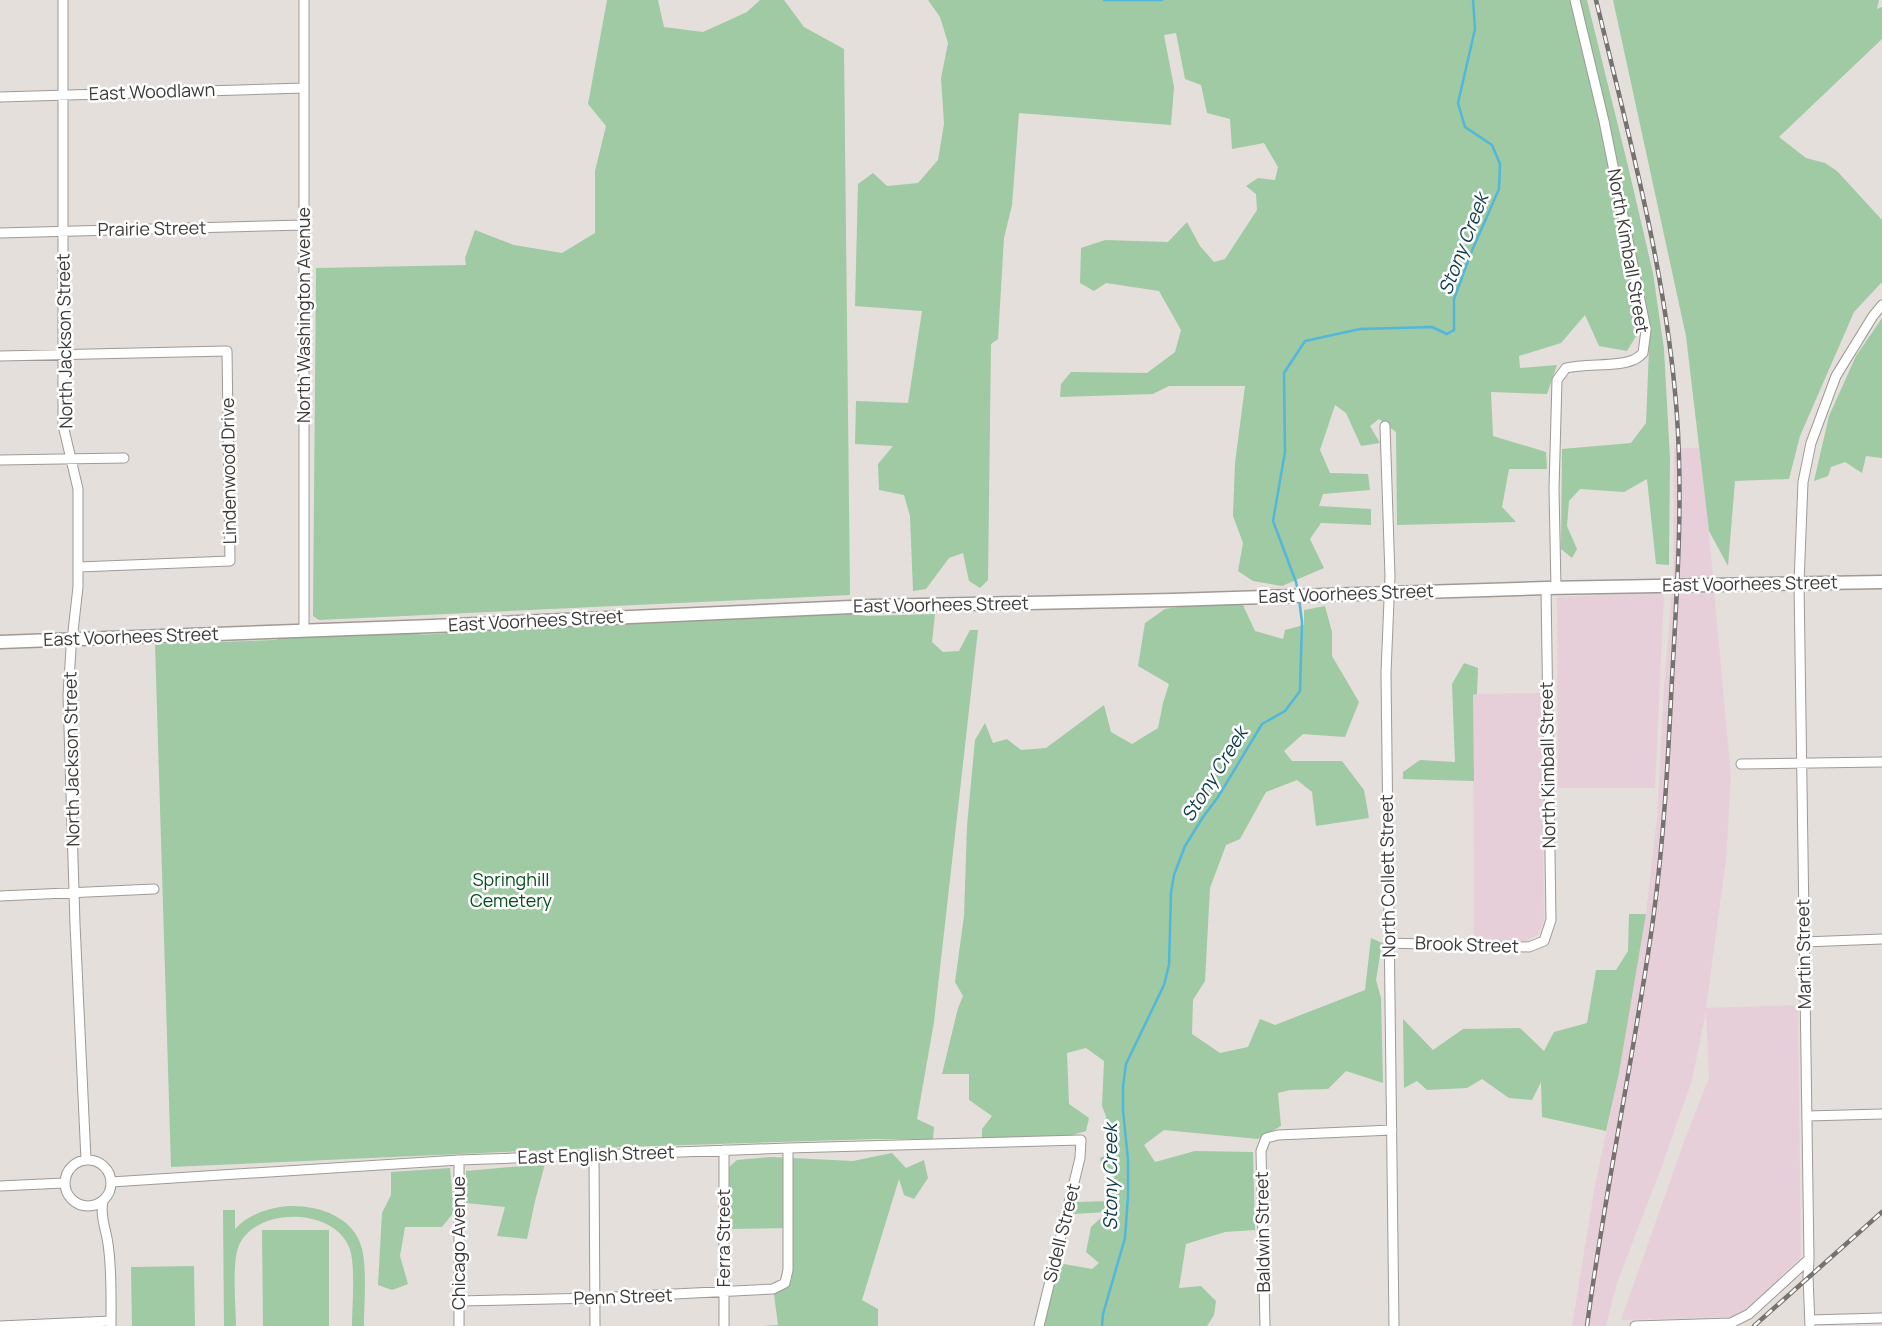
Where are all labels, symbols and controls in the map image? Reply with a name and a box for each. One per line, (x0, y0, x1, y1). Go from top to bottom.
street label: East Woodlawn (88, 77, 216, 105)
street label: North Kimball Street (1603, 167, 1655, 335)
water label: Stony Creek (1432, 187, 1495, 299)
street label: North Washington Avenue (291, 207, 315, 423)
street label: Prairie Street (97, 215, 207, 241)
street label: North Jackson Street (50, 253, 78, 429)
street label: Lindenwood Drive (215, 397, 241, 545)
street label: East Voorhees Street (1662, 569, 1838, 597)
street label: East Voorhees Street (1258, 578, 1434, 608)
street label: East Voorhees Street (853, 590, 1029, 618)
street label: East Voorhees Street (448, 603, 624, 637)
street label: East Voorhees Street (43, 621, 219, 651)
street label: North Jackson Street (57, 671, 85, 847)
street label: North Kimball Street (1534, 682, 1560, 849)
water label: Stony Creek (1175, 720, 1255, 826)
street label: North Collett Street (1374, 794, 1400, 958)
park label: Springhill Cemetery (470, 867, 553, 912)
street label: Martin Street (1790, 899, 1816, 1009)
street label: Brook Street (1415, 930, 1519, 958)
water label: Stony Creek (1097, 1121, 1123, 1230)
street label: East English Street (517, 1139, 675, 1169)
street label: Baldwin Street (1249, 1171, 1275, 1293)
street label: Chicago Avenue (446, 1176, 470, 1310)
street label: Sidell Street (1037, 1181, 1085, 1285)
street label: Ferra Street (711, 1189, 735, 1287)
street label: Penn Street (573, 1282, 673, 1310)

